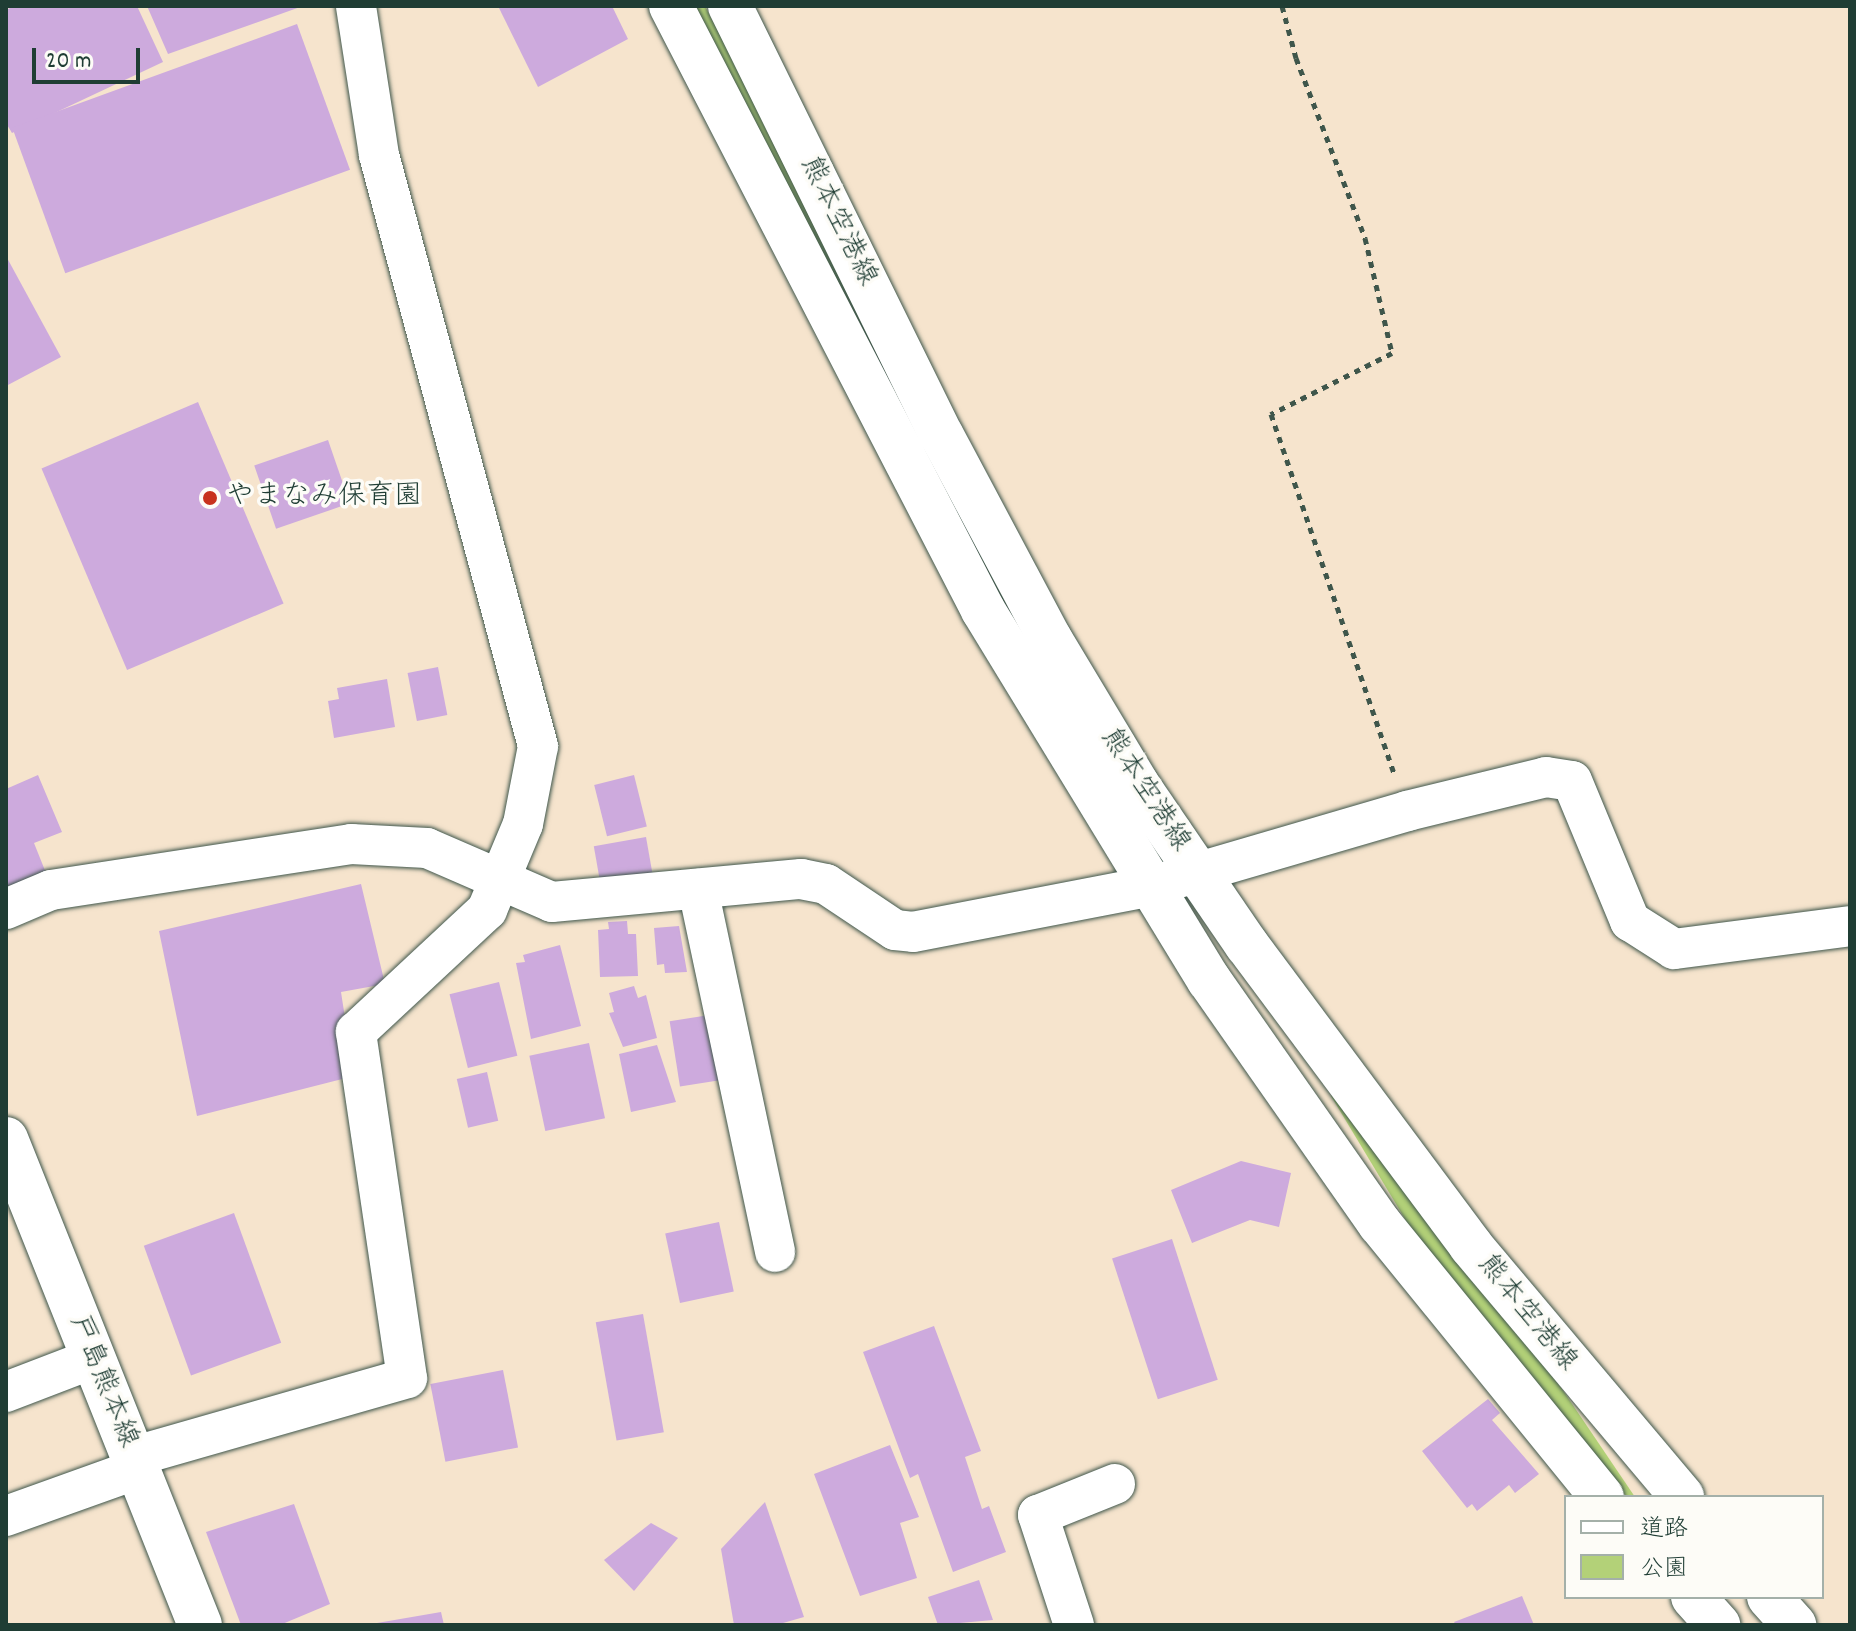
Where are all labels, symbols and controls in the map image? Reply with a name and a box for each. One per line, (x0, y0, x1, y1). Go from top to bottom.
scale bar (36, 32, 144, 82)
text: 20 m (46, 45, 92, 79)
street label: 熊本空港線 (791, 152, 883, 292)
place label: やまなみ保育園 (226, 481, 422, 515)
marker: やまなみ保育園 (201, 489, 219, 507)
street label: 熊本空港線 (1092, 723, 1196, 859)
street label: 熊本空港線 (1469, 1249, 1583, 1379)
street label: 戸島熊本線 (60, 1311, 144, 1453)
legend (1564, 1495, 1824, 1599)
text: 道路 (1640, 1513, 1688, 1547)
text: 公園 (1640, 1553, 1688, 1587)

